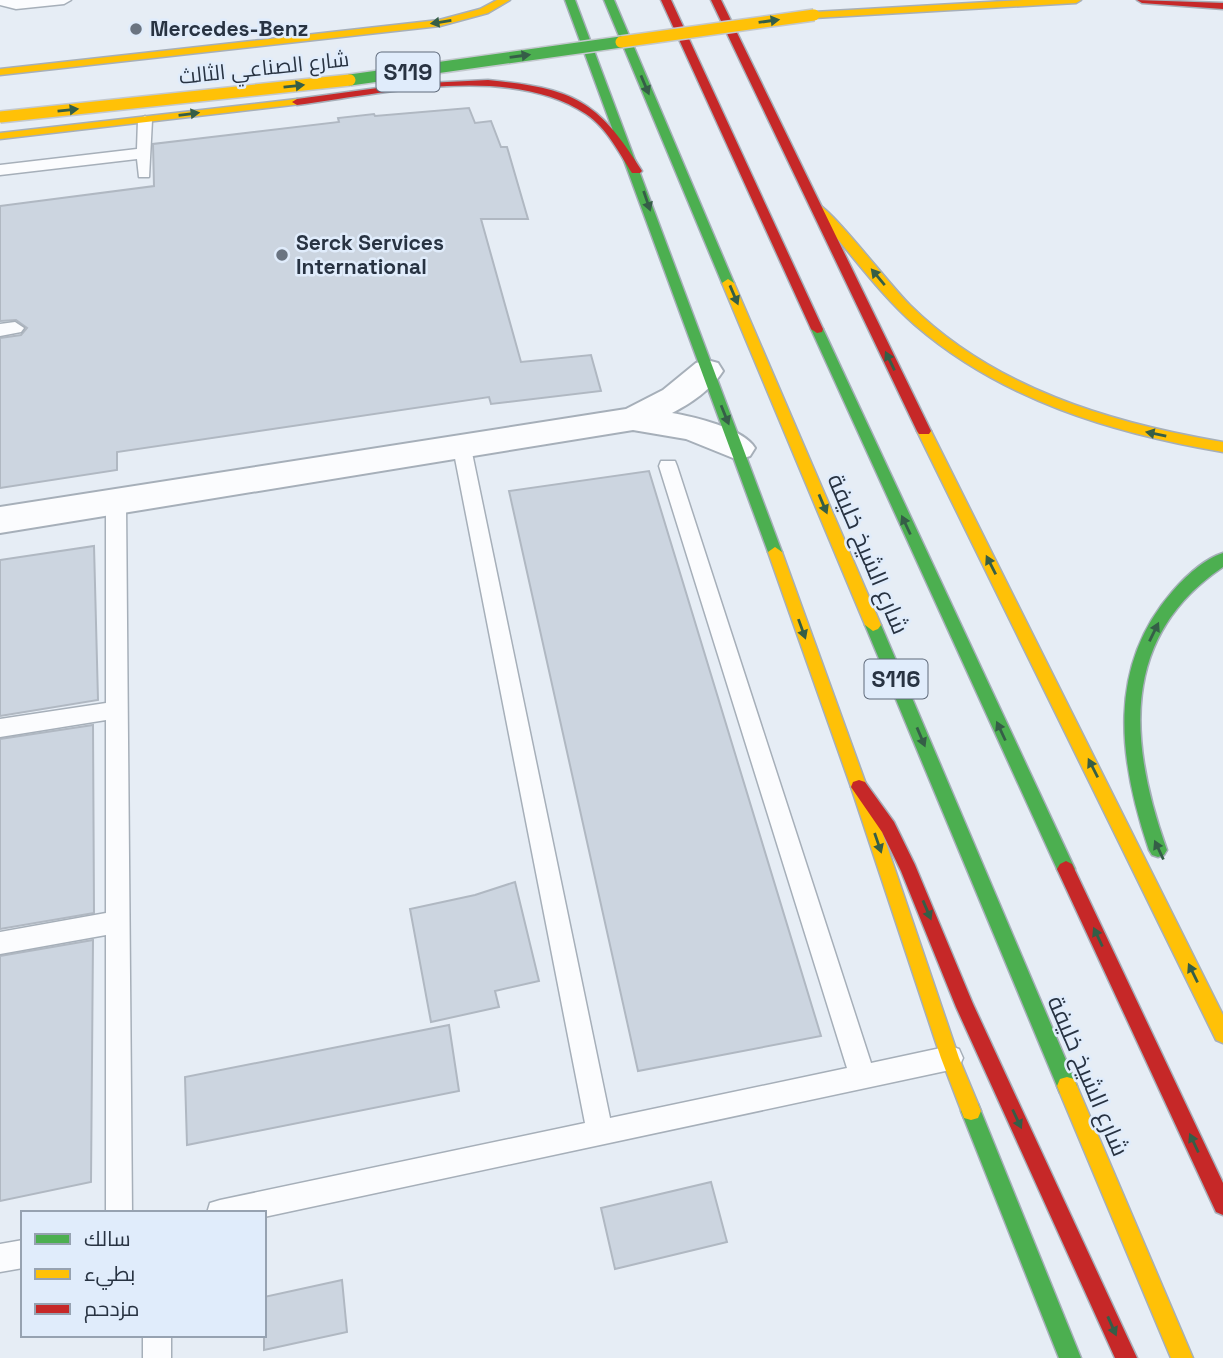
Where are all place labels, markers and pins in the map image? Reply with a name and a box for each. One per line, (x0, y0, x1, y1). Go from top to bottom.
place label: Mercedes-Benz (150, 15, 308, 42)
marker: Mercedes-Benz (128, 21, 144, 37)
place label: Serck Services International (296, 229, 444, 280)
marker: Serck Services International (274, 247, 290, 263)

